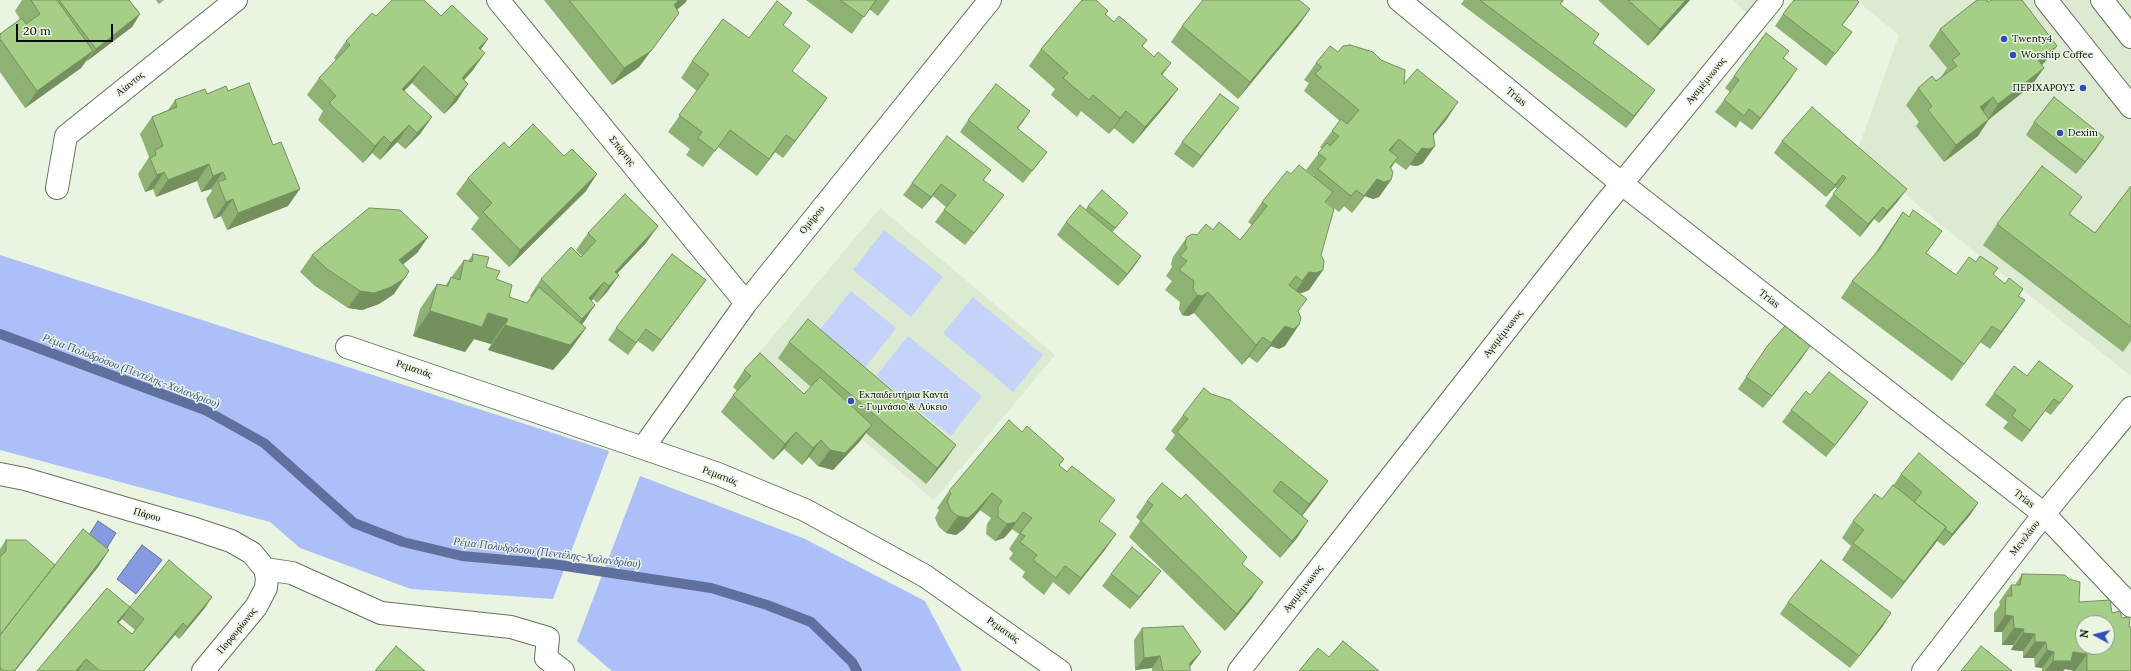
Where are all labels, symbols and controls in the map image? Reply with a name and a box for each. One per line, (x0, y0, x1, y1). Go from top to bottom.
scale bar (18, 16, 115, 42)
text: 20 m (23, 23, 51, 38)
place label: Twenty4 (2012, 33, 2052, 45)
marker: Twenty4 (1999, 34, 2009, 44)
place label: Worship Coffee (2021, 49, 2093, 61)
marker: Worship Coffee (2008, 50, 2018, 60)
street label: Αγαμέμνωνος (1683, 55, 1729, 107)
street label: Αίαντος (114, 69, 146, 99)
place label: ΠΕΡΙΧΑΡΟΥΣ (2013, 82, 2075, 94)
marker: ΠΕΡΙΧΑΡΟΥΣ (2078, 83, 2088, 93)
street label: Trias (1503, 85, 1529, 109)
place label: Dexim (2068, 127, 2098, 139)
marker: Dexim (2055, 128, 2065, 138)
street label: Σπάρτης (606, 134, 638, 168)
street label: Ομήρου (797, 203, 827, 237)
street label: Trias (1756, 287, 1782, 311)
street label: Αγαμέμνωνος (1481, 308, 1525, 360)
water label: Ρέμα Πολυδρόσου (Πεντέλης-Χαλανδρίου) (41, 331, 221, 411)
street label: Ρεματιάς (395, 357, 433, 381)
place label: Εκπαιδευτήρια Καντά - Γυμνάσιο & Λύκειο (859, 389, 948, 412)
marker: Εκπαιδευτήρια Καντά - Γυμνάσιο & Λύκειο (846, 396, 856, 406)
street label: Ρεματιάς (701, 464, 739, 488)
street label: Trias (2011, 487, 2037, 511)
street label: Πάρου (132, 505, 162, 525)
street label: Μενελάου (2007, 518, 2043, 558)
water label: Ρέμα Πολυδρόσου (Πεντέλης-Χαλανδρίου) (453, 535, 641, 571)
street label: Αγαμέμνωνος (1281, 563, 1325, 615)
street label: Πορφυρίωνος (215, 605, 259, 657)
street label: Ρεματιάς (984, 614, 1022, 646)
north arrow (2075, 615, 2115, 655)
text: N (2077, 629, 2092, 639)

